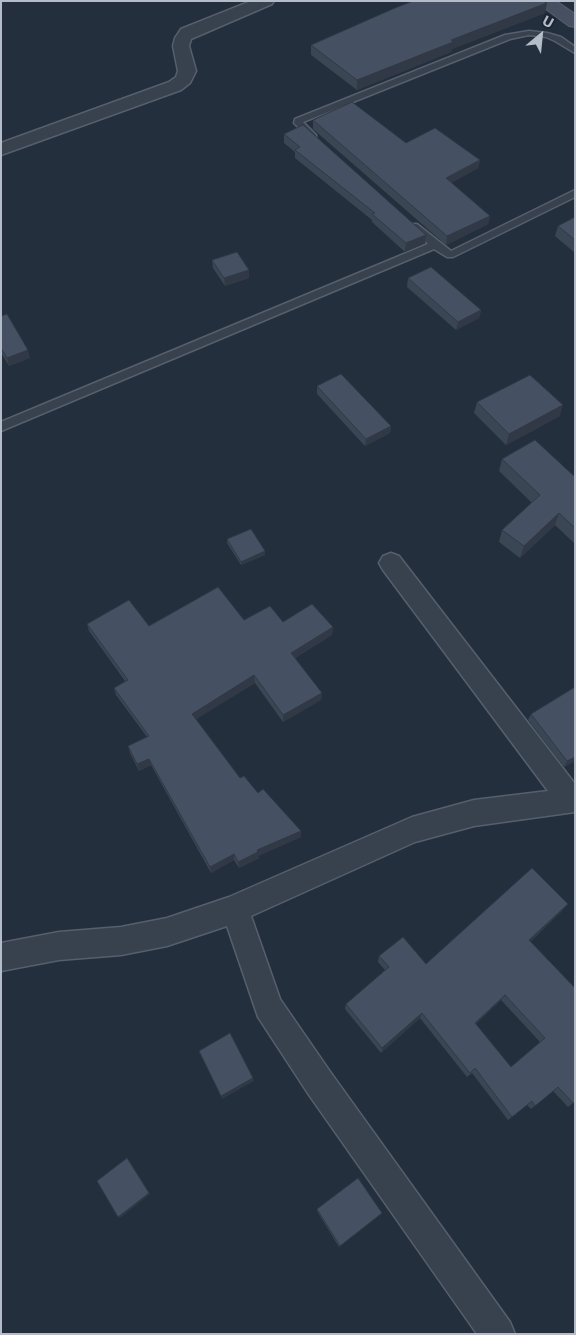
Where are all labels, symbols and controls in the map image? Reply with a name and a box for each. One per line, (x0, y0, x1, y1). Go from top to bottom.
north arrow (516, 10, 566, 60)
text: U (540, 11, 557, 31)

